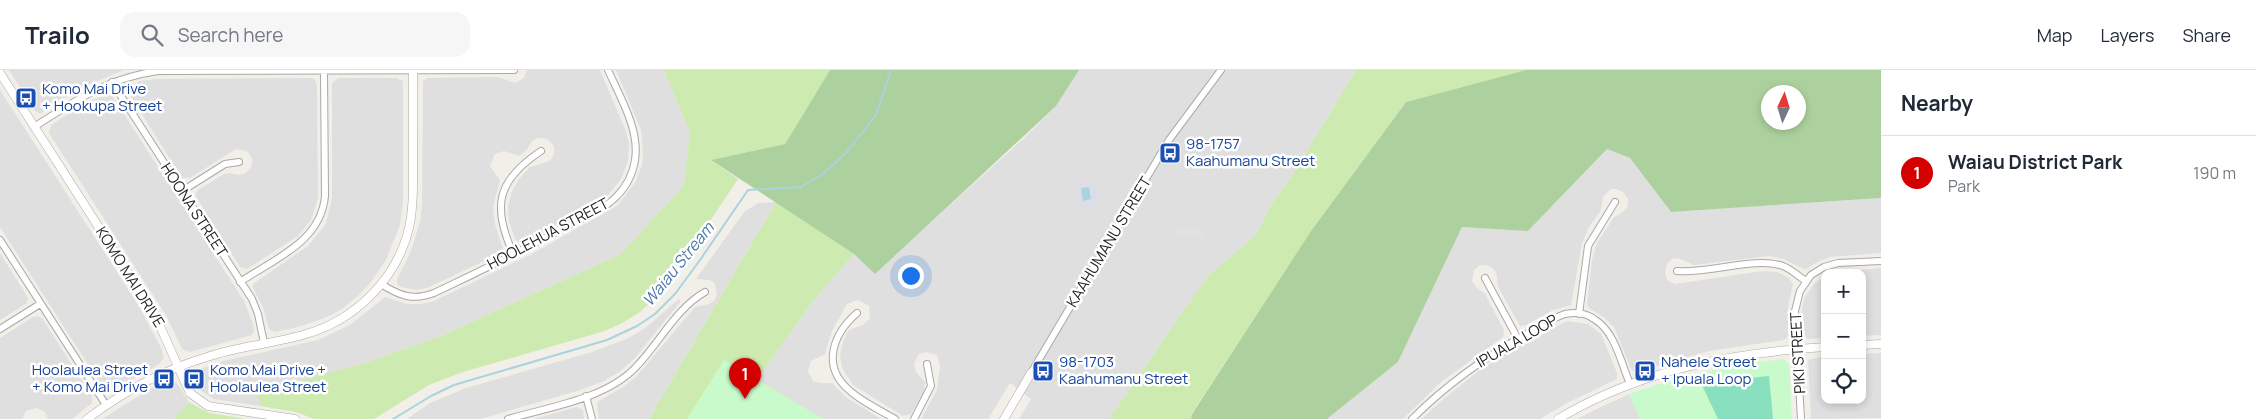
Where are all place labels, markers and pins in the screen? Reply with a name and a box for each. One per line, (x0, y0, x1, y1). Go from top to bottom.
place label: Komo Mai Drive + Hookupa Street (42, 78, 162, 116)
bus stop icon: Komo Mai Drive + Hookupa Street (14, 86, 38, 110)
place label: 98-1757 Kaahumanu Street (1186, 133, 1315, 171)
bus stop icon: 98-1757 Kaahumanu Street (1158, 141, 1182, 165)
place label: 98-1703 Kaahumanu Street (1059, 351, 1188, 389)
place label: Nahele Street + Ipuala Loop (1661, 351, 1757, 389)
pin: 1 (729, 358, 761, 399)
place label: Hoolaulea Street + Komo Mai Drive (32, 359, 148, 397)
place label: Komo Mai Drive + Hoolaulea Street (210, 359, 326, 397)
bus stop icon: 98-1703 Kaahumanu Street (1031, 359, 1055, 383)
bus stop icon: Nahele Street + Ipuala Loop (1633, 359, 1657, 383)
bus stop icon: Hoolaulea Street + Komo Mai Drive (152, 367, 176, 391)
bus stop icon: Komo Mai Drive + Hoolaulea Street (182, 367, 206, 391)

